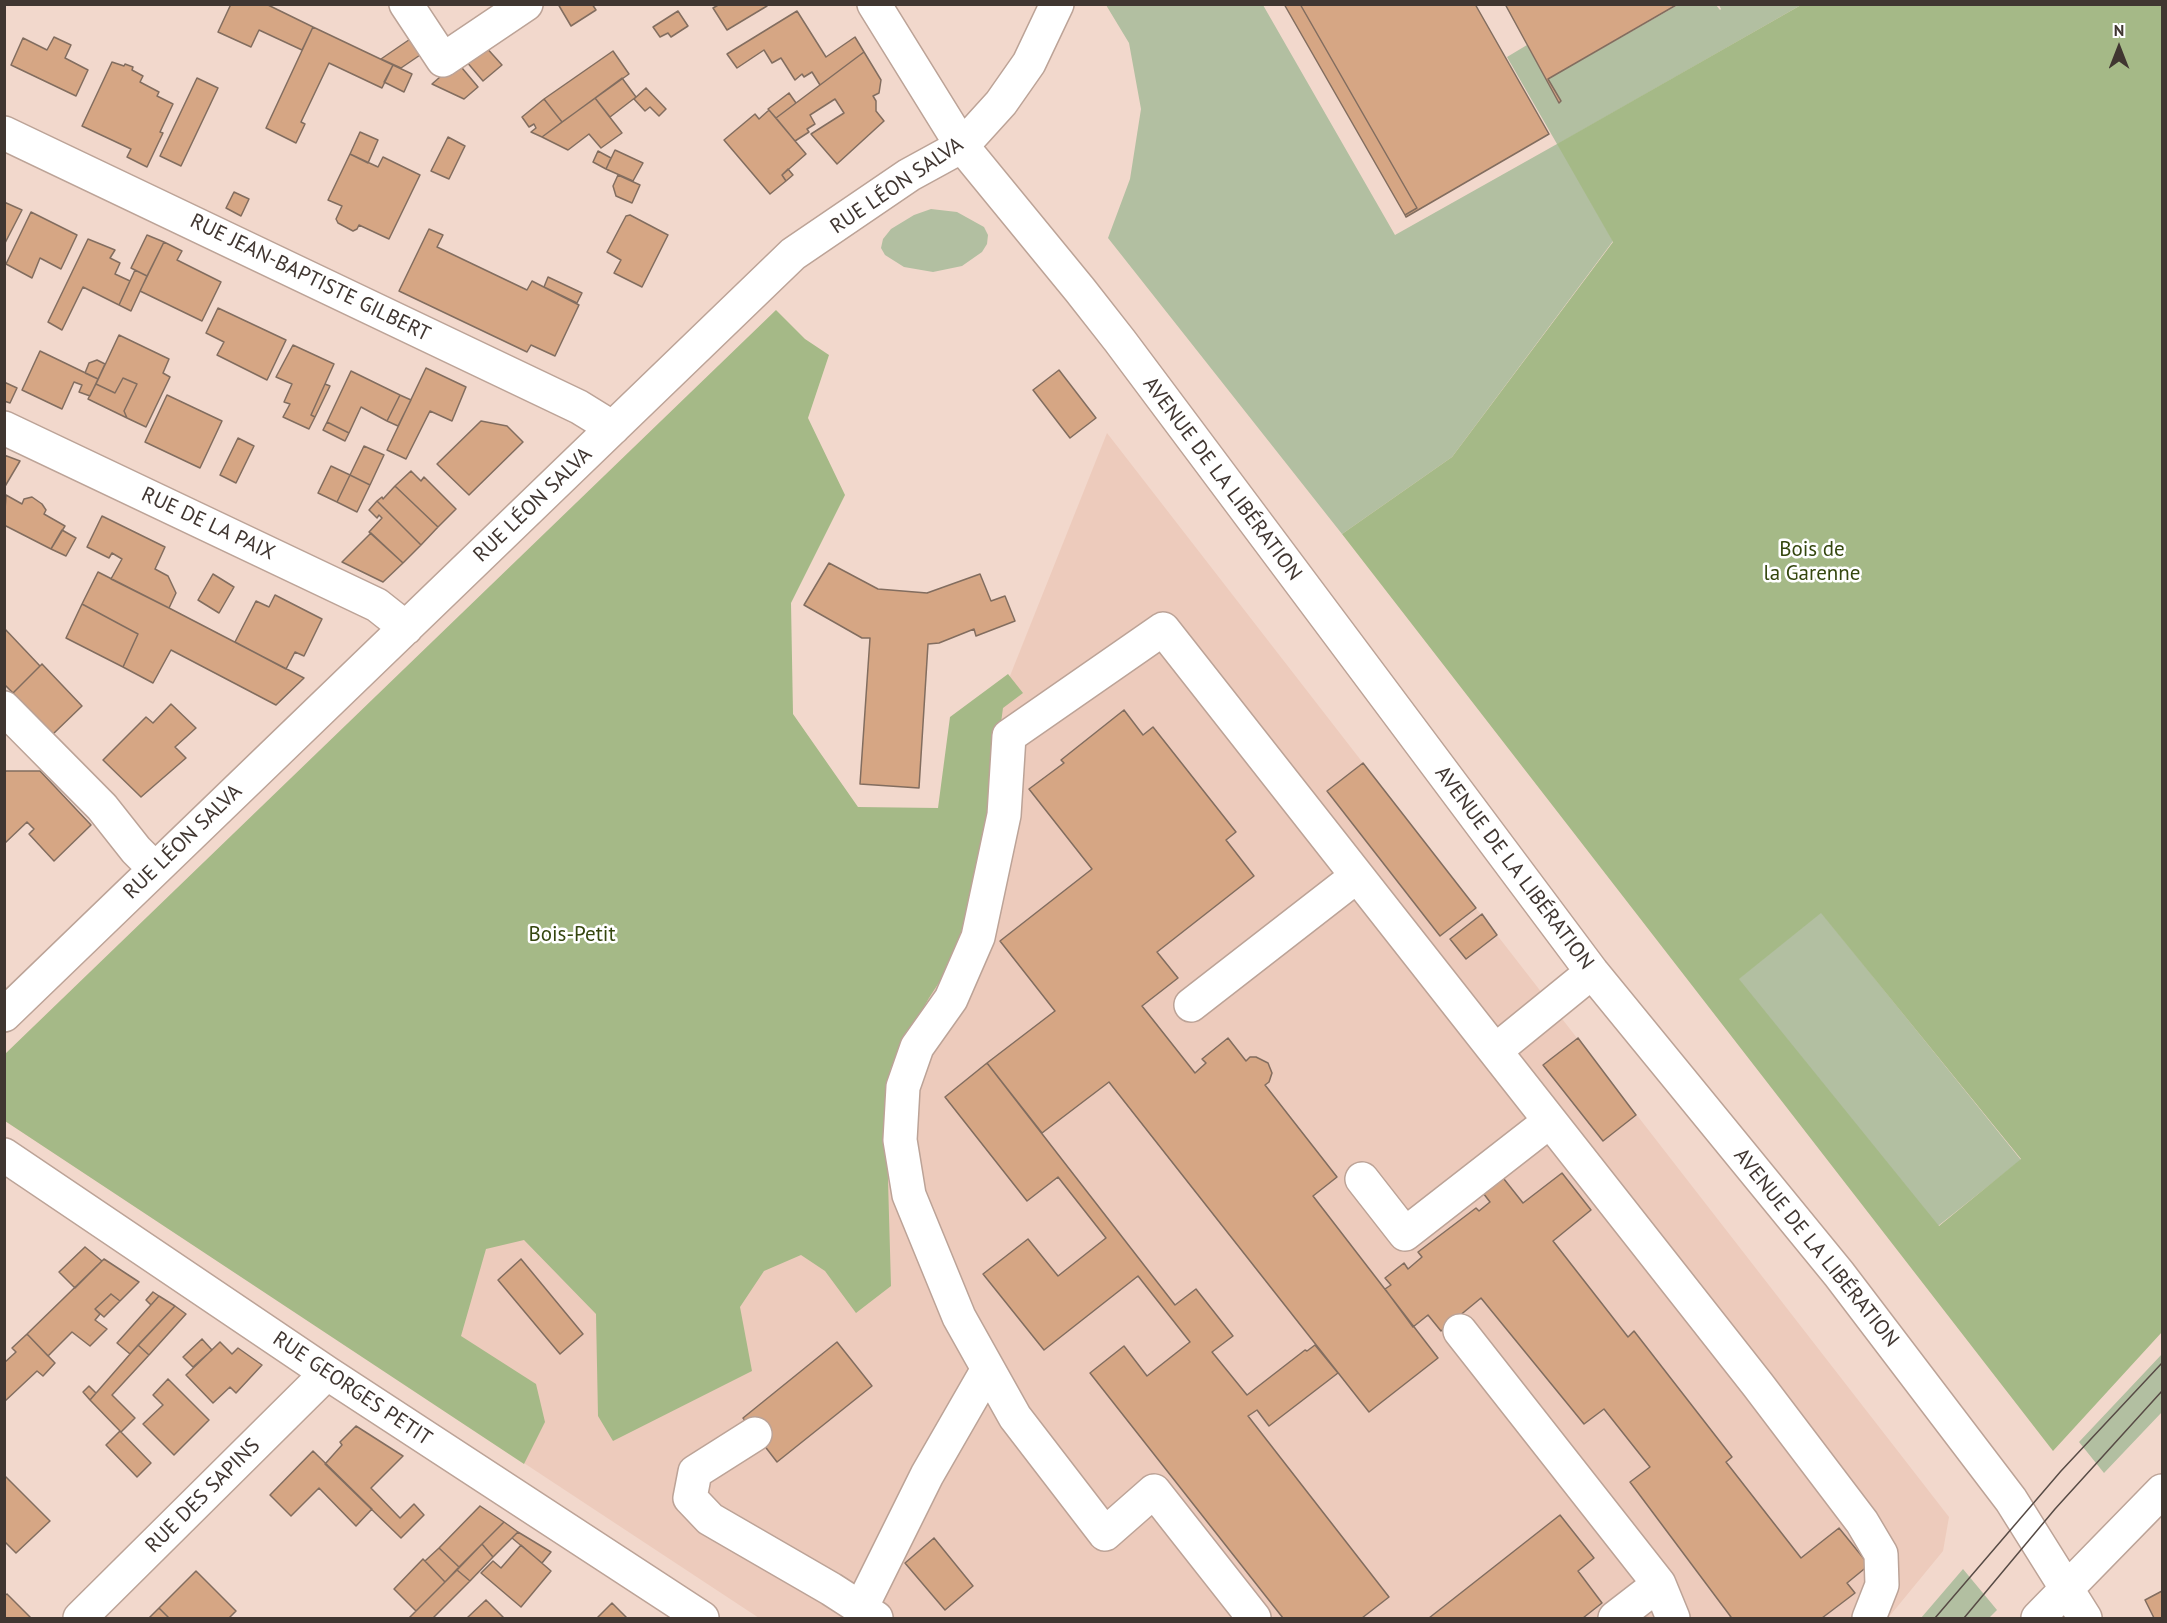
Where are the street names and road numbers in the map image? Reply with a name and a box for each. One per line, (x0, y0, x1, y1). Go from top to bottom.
street label: RUE LÉON SALVA (826, 132, 968, 240)
street label: RUE JEAN-BAPTISTE GILBERT (186, 209, 434, 347)
street label: AVENUE DE LA LIBÉRATION (1137, 372, 1307, 586)
street label: RUE LÉON SALVA (469, 442, 597, 568)
street label: RUE DE LA PAIX (137, 482, 279, 566)
street label: AVENUE DE LA LIBÉRATION (1429, 761, 1599, 975)
street label: RUE LÉON SALVA (119, 779, 247, 905)
street label: AVENUE DE LA LIBÉRATION (1728, 1144, 1904, 1352)
street label: RUE GEORGES PETIT (268, 1326, 436, 1452)
street label: RUE DES SAPINS (141, 1434, 265, 1558)

